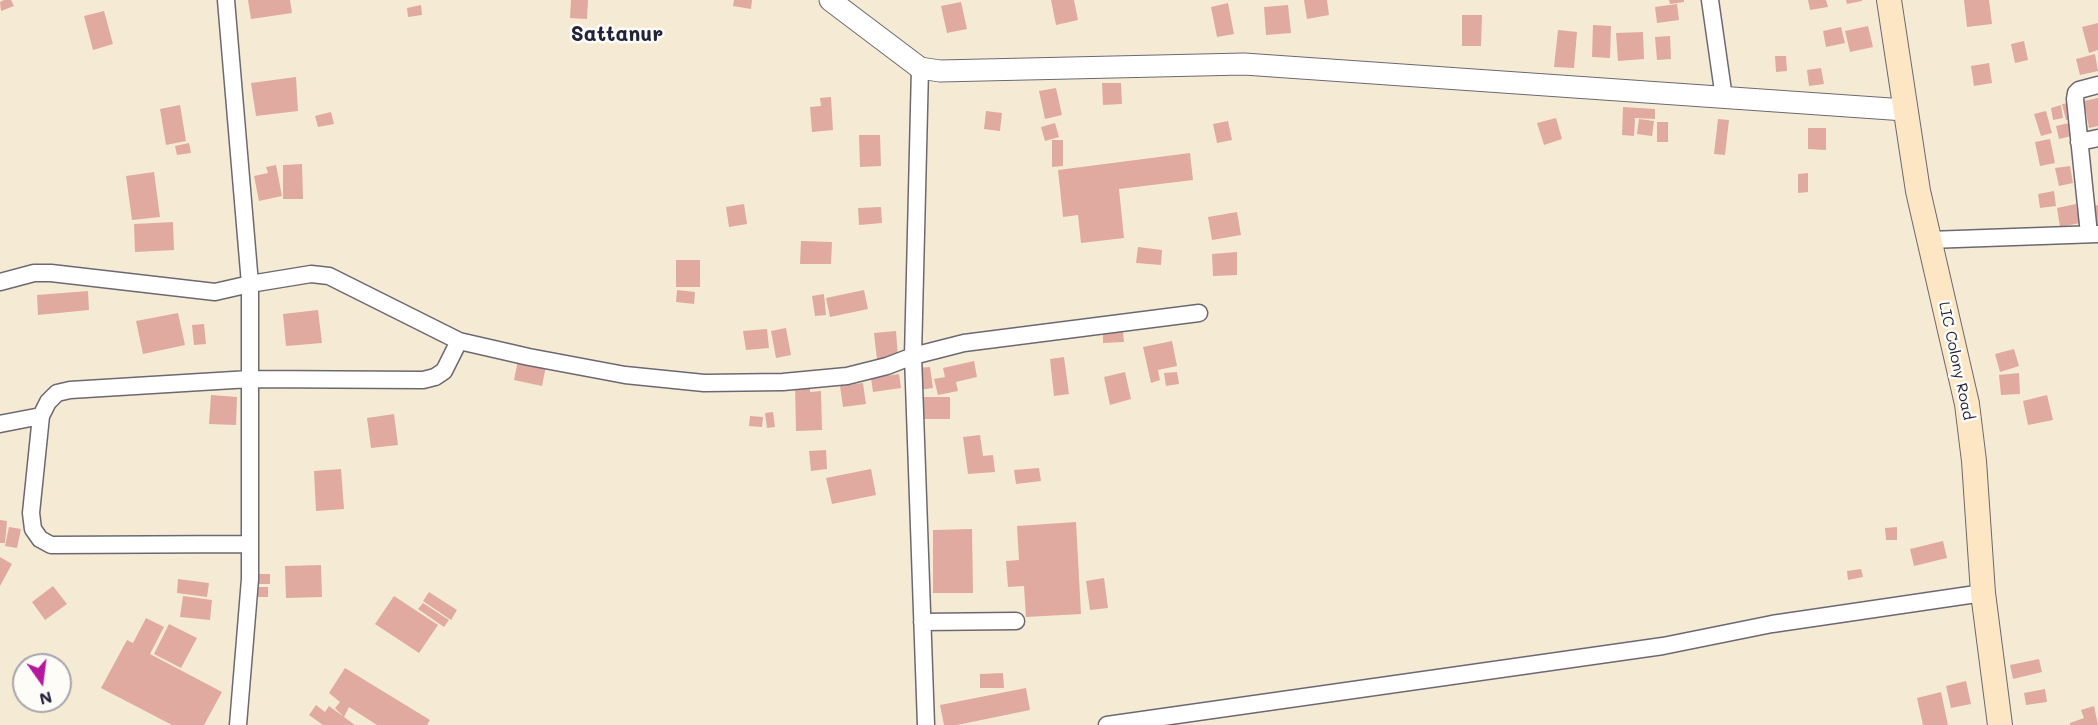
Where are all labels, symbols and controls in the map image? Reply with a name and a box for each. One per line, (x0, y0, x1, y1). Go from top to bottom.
district label: Sattanur (571, 22, 663, 48)
street label: LIC Colony Road (1935, 300, 1977, 422)
north arrow (12, 653, 72, 713)
text: N (38, 687, 54, 711)

